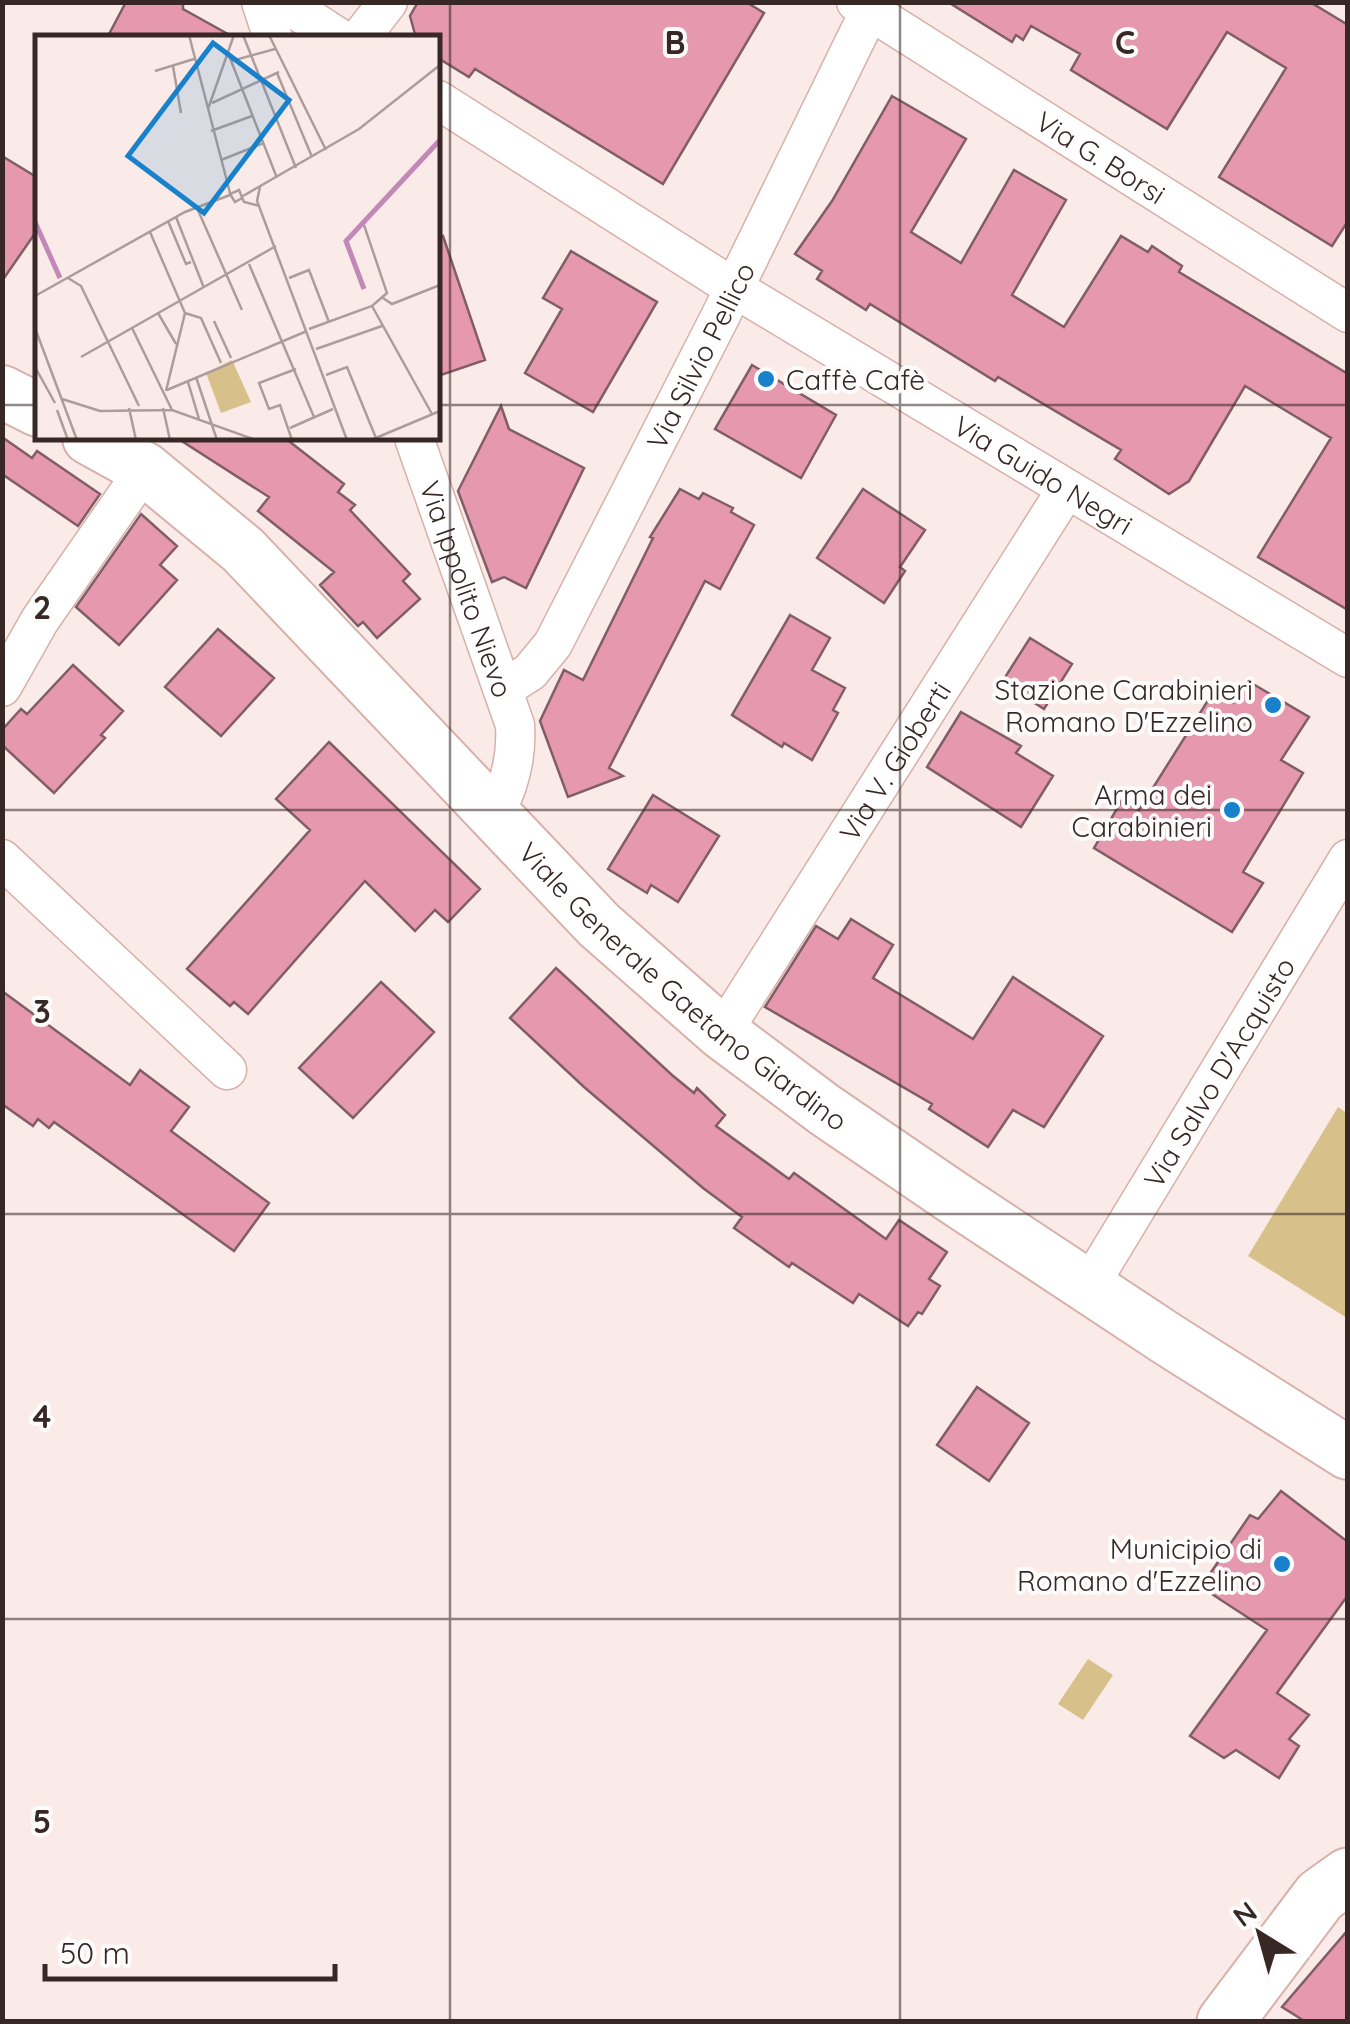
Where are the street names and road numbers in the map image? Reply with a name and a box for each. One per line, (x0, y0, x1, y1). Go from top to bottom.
street label: Via G. Borsi (1030, 103, 1172, 211)
street label: Via Silvio Pellico (638, 256, 762, 455)
street label: Via Guido Negri (948, 407, 1139, 542)
street label: Via Ippolito Nievo (413, 476, 521, 702)
street label: Via V. Gioberti (831, 675, 958, 847)
street label: Viale Generale Gaetano Giardino (512, 834, 854, 1138)
street label: Via Salvo D'Acquisto (1135, 951, 1302, 1194)

